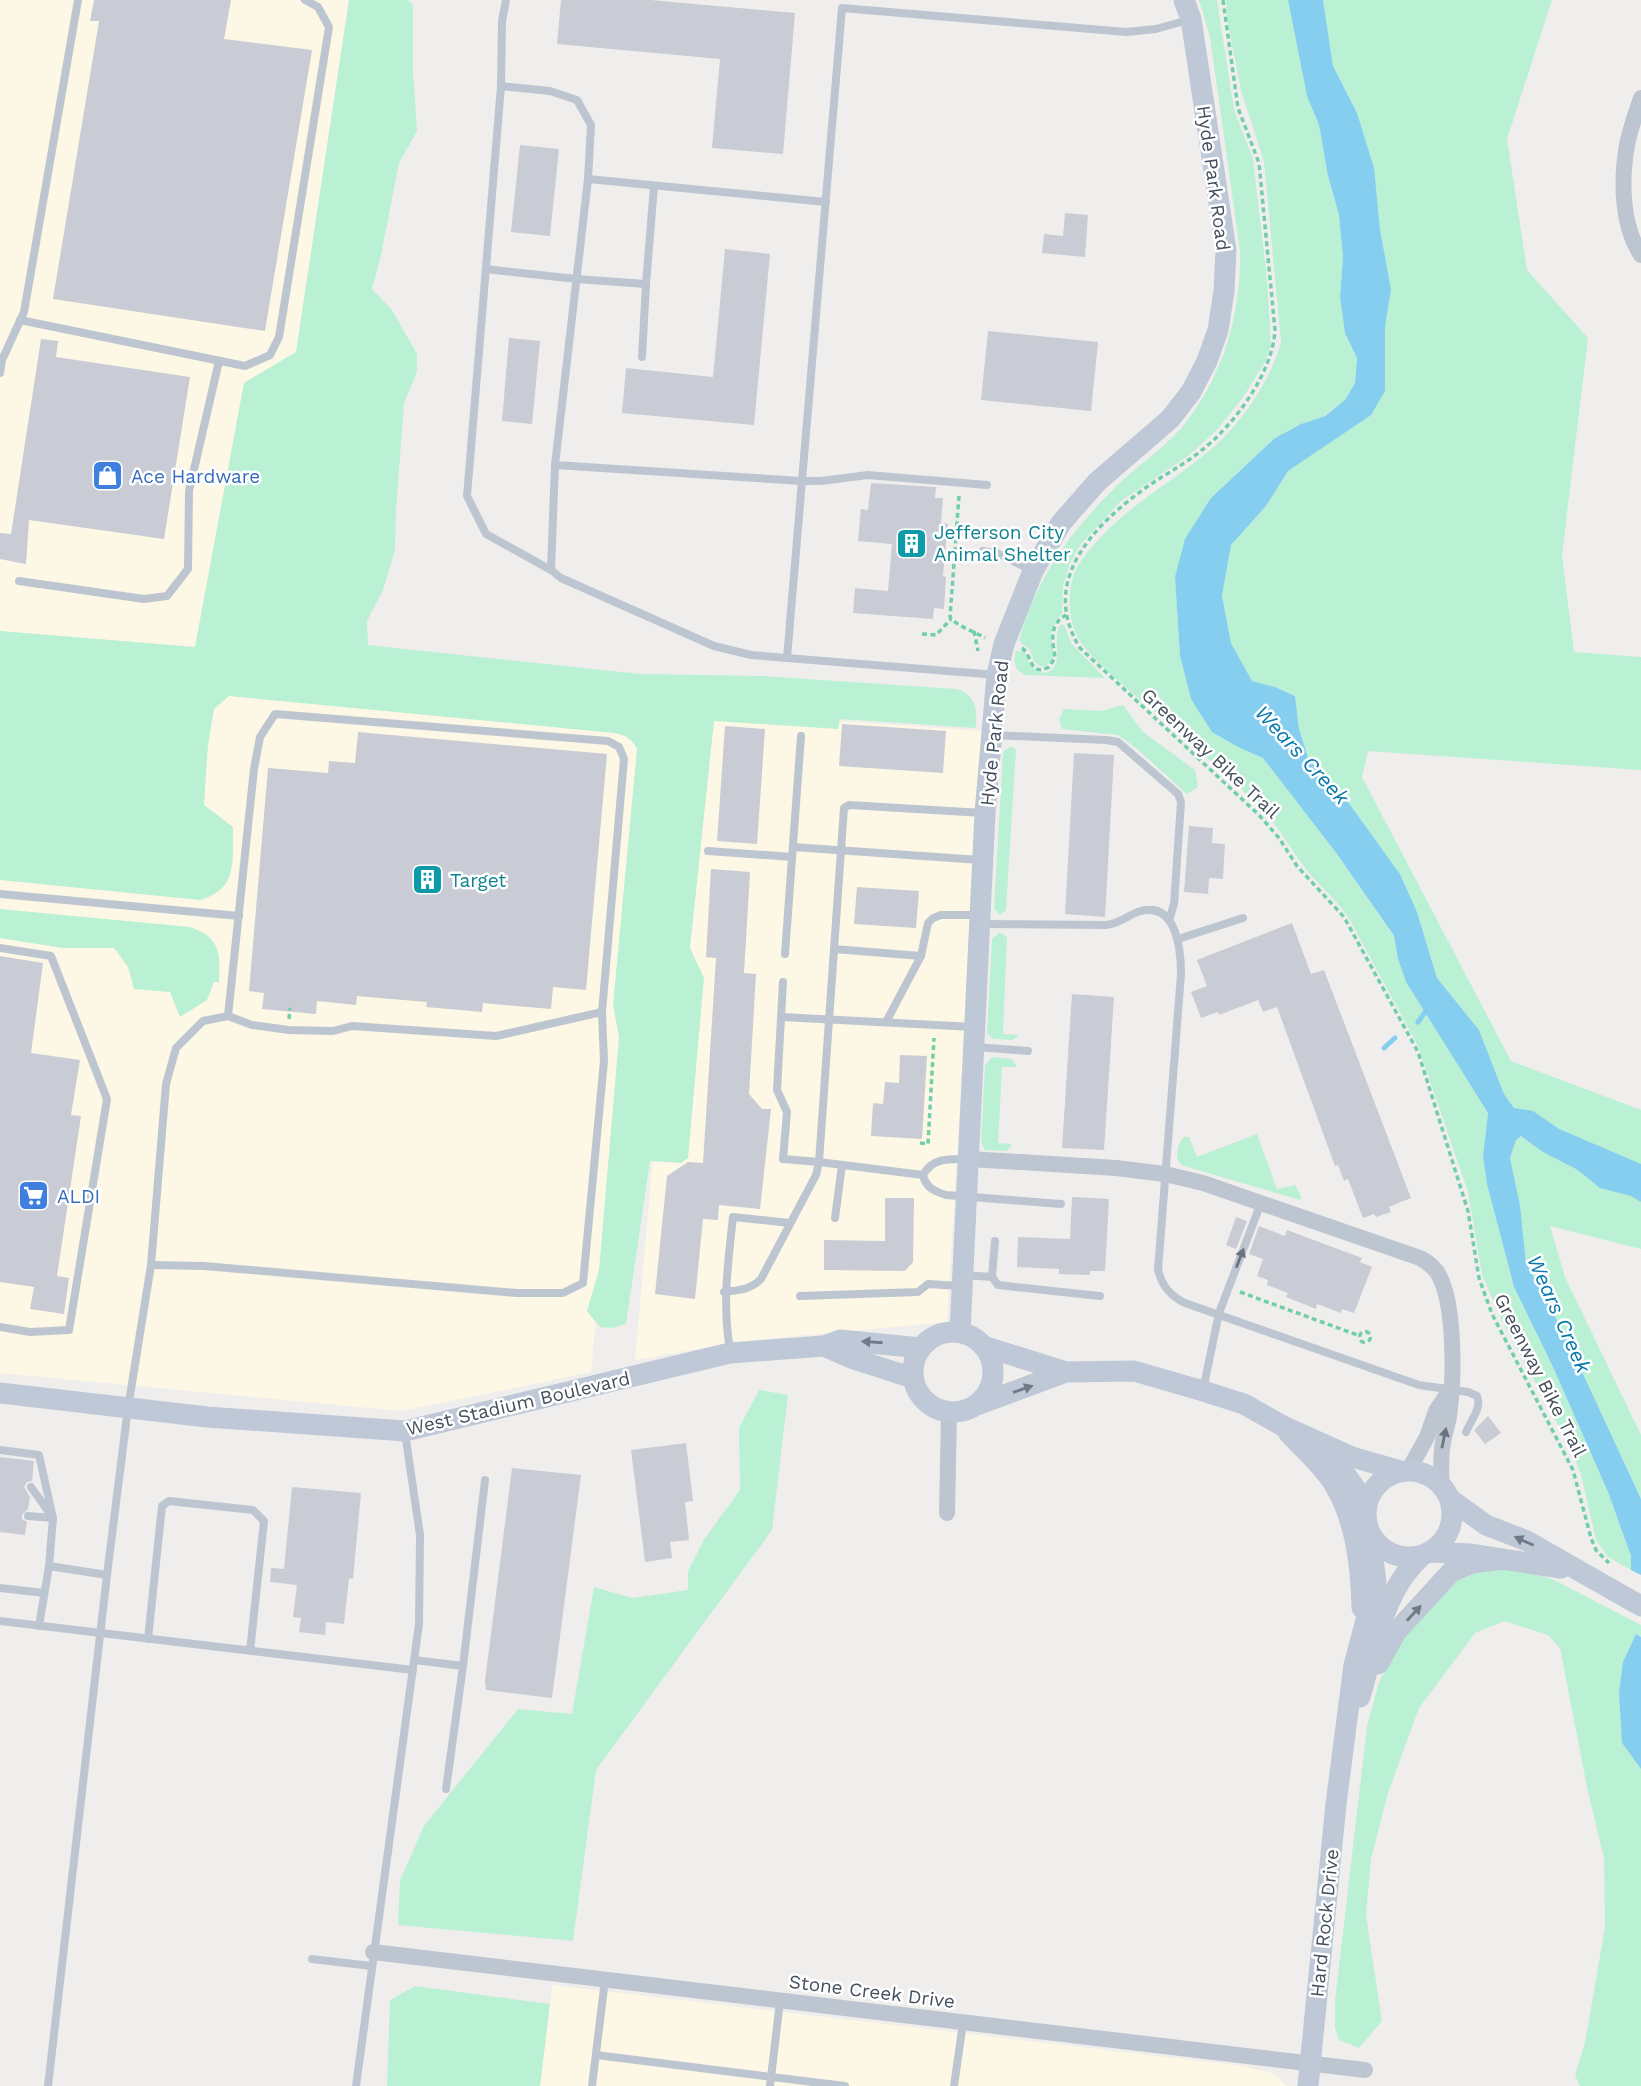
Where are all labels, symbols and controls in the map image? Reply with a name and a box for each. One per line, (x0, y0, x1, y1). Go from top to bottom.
street label: Hyde Park Road (1192, 104, 1235, 252)
shop icon: Ace Hardware (91, 459, 125, 493)
place label: Ace Hardware (131, 465, 260, 488)
place label: Jefferson City Animal Shelter (934, 521, 1071, 566)
building icon: Jefferson City Animal Shelter (894, 526, 928, 560)
street label: Hyde Park Road (975, 659, 1014, 807)
street label: Greenway Bike Trail (1137, 683, 1285, 823)
water label: Wears Creek (1250, 700, 1355, 810)
building icon: Target (410, 863, 444, 897)
place label: Target (450, 869, 506, 892)
supermarket icon: ALDI (17, 1179, 51, 1213)
place label: ALDI (57, 1185, 100, 1208)
one-way arrow (1235, 1247, 1246, 1268)
water label: Wears Creek (1522, 1251, 1597, 1377)
street label: Greenway Bike Trail (1489, 1290, 1592, 1461)
one-way arrow (861, 1336, 883, 1347)
street label: West Stadium Boulevard (404, 1367, 632, 1440)
one-way arrow (1013, 1383, 1034, 1394)
one-way arrow (1439, 1427, 1450, 1449)
one-way arrow (1514, 1535, 1534, 1547)
one-way arrow (1406, 1604, 1422, 1622)
street label: Hard Rock Drive (1305, 1848, 1344, 1998)
street label: Stone Creek Drive (788, 1970, 956, 2013)

